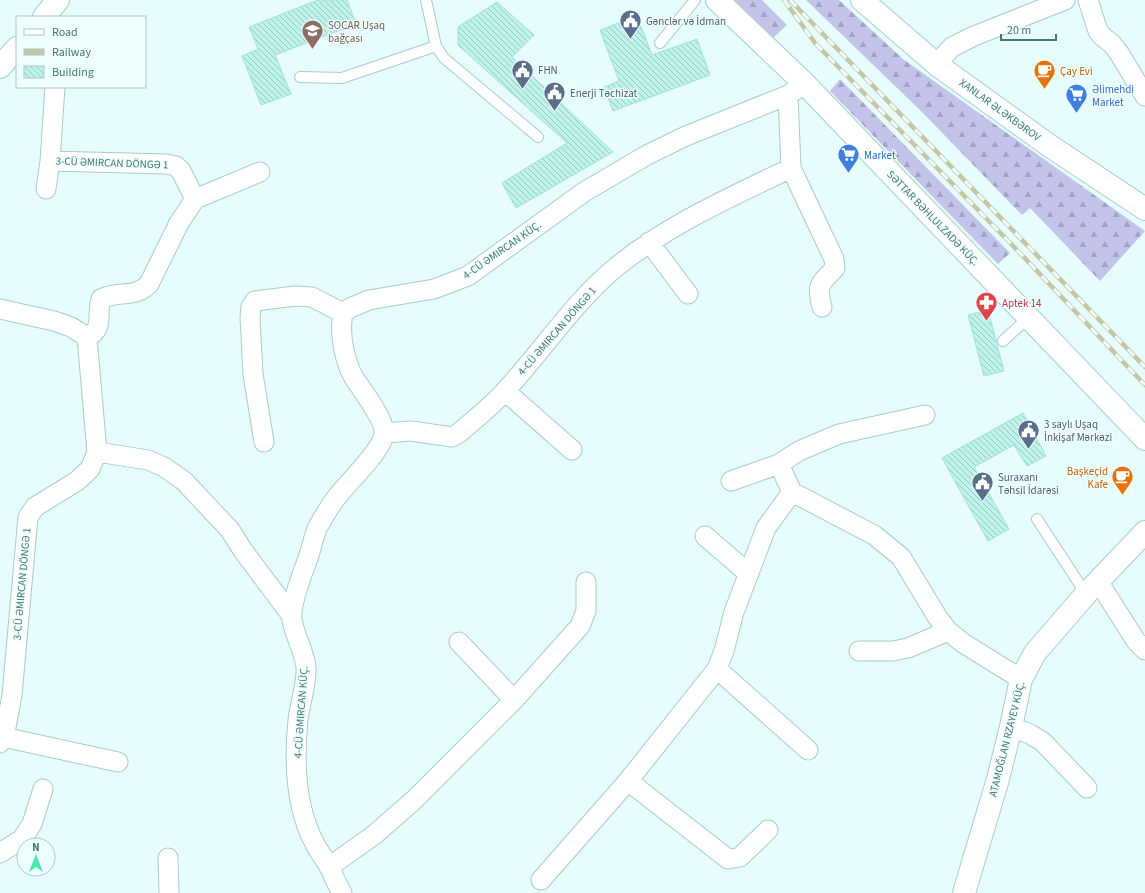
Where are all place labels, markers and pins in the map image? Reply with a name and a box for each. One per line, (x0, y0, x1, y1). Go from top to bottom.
public building icon: Gənclər və İdman (617, 8, 643, 41)
place label: Gənclər və İdman (646, 14, 726, 29)
school or university icon: SOCAR Uşaq bağçası (299, 18, 325, 51)
place label: SOCAR Uşaq bağçası (328, 18, 385, 46)
public building icon: FHN (510, 57, 536, 90)
cafe icon: Çay Evi (1032, 58, 1058, 91)
place label: FHN (538, 63, 558, 78)
place label: Çay Evi (1060, 64, 1093, 79)
public building icon: Enerji Təchizat (541, 80, 567, 113)
supermarket icon: Əlimehdi Market (1063, 82, 1089, 115)
place label: Əlimehdi Market (1092, 82, 1134, 110)
place label: Enerji Təchizat (570, 86, 638, 101)
supermarket icon: Market (835, 142, 861, 175)
place label: Market (864, 148, 896, 163)
pharmacy icon: Aptek 14 (973, 290, 999, 323)
place label: Aptek 14 (1002, 296, 1042, 311)
public building icon: 3 saylı Uşaq İnkişaf Mərkəzi (1016, 417, 1042, 450)
place label: 3 saylı Uşaq İnkişaf Mərkəzi (1044, 417, 1112, 445)
place label: Başkeçid Kafe (1067, 464, 1109, 492)
cafe icon: Başkeçid Kafe (1110, 464, 1136, 497)
public building icon: Suraxanı Təhsil İdarəsi (969, 470, 995, 503)
place label: Suraxanı Təhsil İdarəsi (998, 470, 1059, 498)

